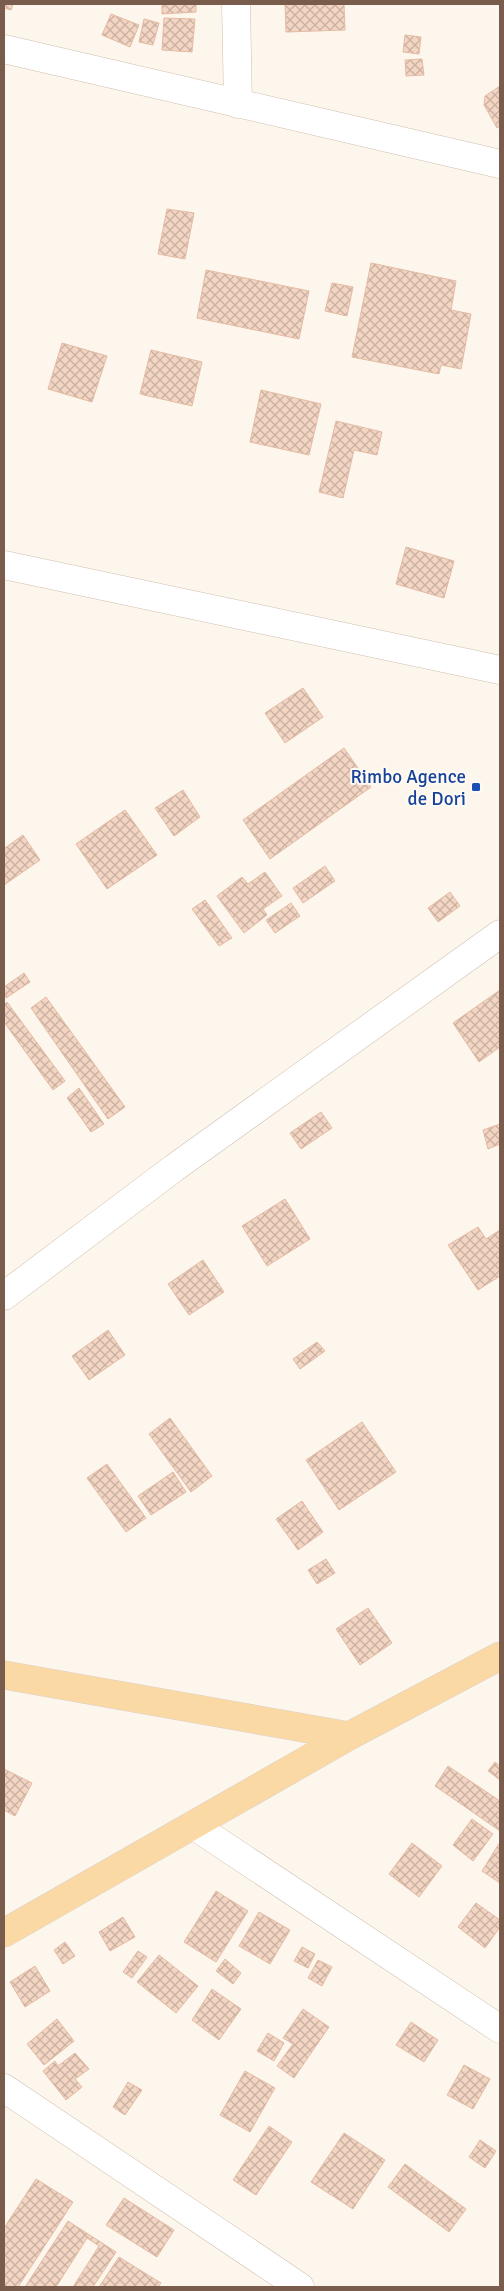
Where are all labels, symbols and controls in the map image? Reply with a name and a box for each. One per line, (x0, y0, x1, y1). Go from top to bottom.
place label: Rimbo Agence de Dori (350, 765, 466, 811)
marker: Rimbo Agence de Dori (470, 781, 482, 793)

